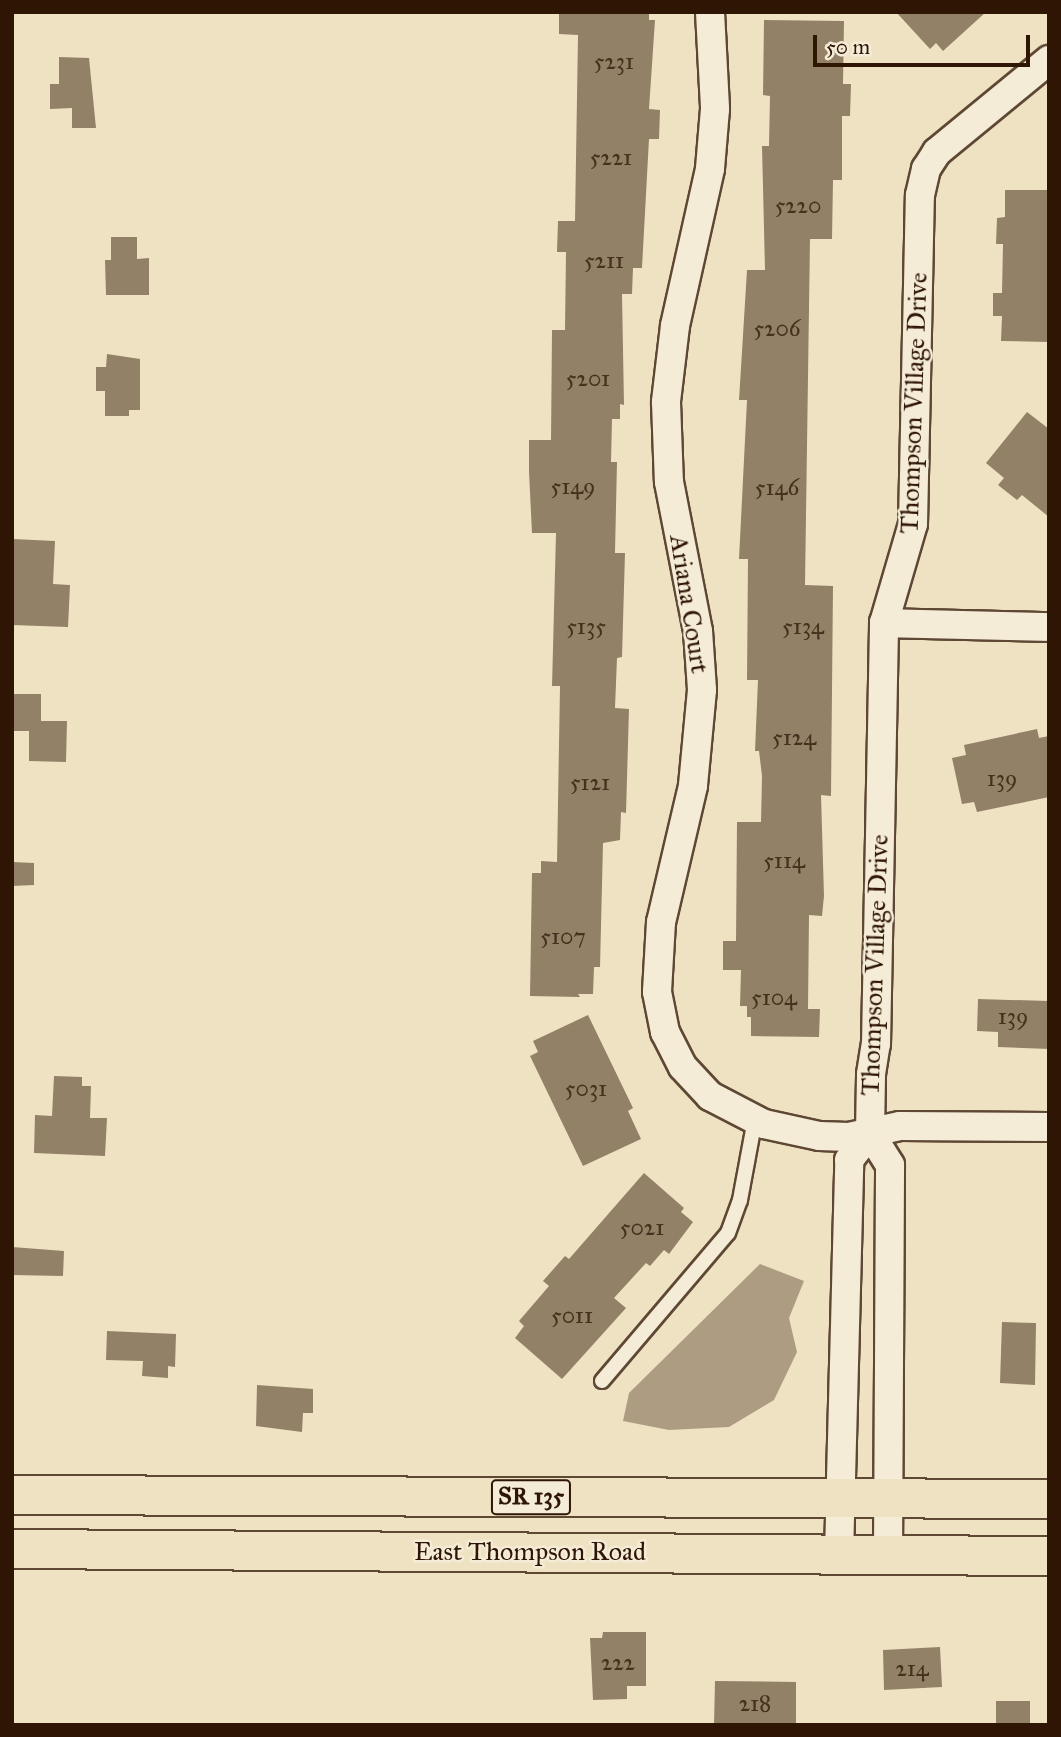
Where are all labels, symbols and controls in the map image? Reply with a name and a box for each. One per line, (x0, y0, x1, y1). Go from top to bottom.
scale bar (816, 21, 1033, 65)
text: 50 m (826, 34, 870, 60)
house number: 5231 (594, 47, 634, 75)
house number: 5221 (590, 143, 632, 171)
house number: 5220 (775, 191, 821, 219)
house number: 5211 (584, 246, 624, 274)
street label: Thompson Village Drive (894, 272, 934, 534)
house number: 5206 (753, 314, 801, 342)
house number: 5201 (566, 364, 610, 392)
house number: 5149 (551, 472, 595, 500)
house number: 5146 (755, 473, 799, 501)
street label: Ariana Court (663, 532, 715, 676)
house number: 5135 (566, 612, 606, 640)
house number: 5134 (782, 612, 824, 640)
house number: 5124 (772, 723, 816, 751)
house number: 139 (987, 764, 1017, 792)
house number: 5121 (570, 768, 610, 796)
street label: Thompson Village Drive (855, 834, 895, 1096)
house number: 5114 (763, 846, 805, 874)
house number: 5107 (540, 922, 586, 950)
house number: 5104 (751, 983, 797, 1011)
house number: 139 (998, 1002, 1028, 1030)
house number: 5031 (565, 1074, 607, 1102)
house number: 5021 (620, 1213, 664, 1241)
house number: 5011 (551, 1301, 593, 1329)
road number: SR 135 (491, 1476, 571, 1518)
street label: East Thompson Road (414, 1536, 646, 1568)
house number: 222 (601, 1648, 635, 1676)
house number: 214 (895, 1654, 929, 1682)
house number: 218 (739, 1689, 771, 1717)

